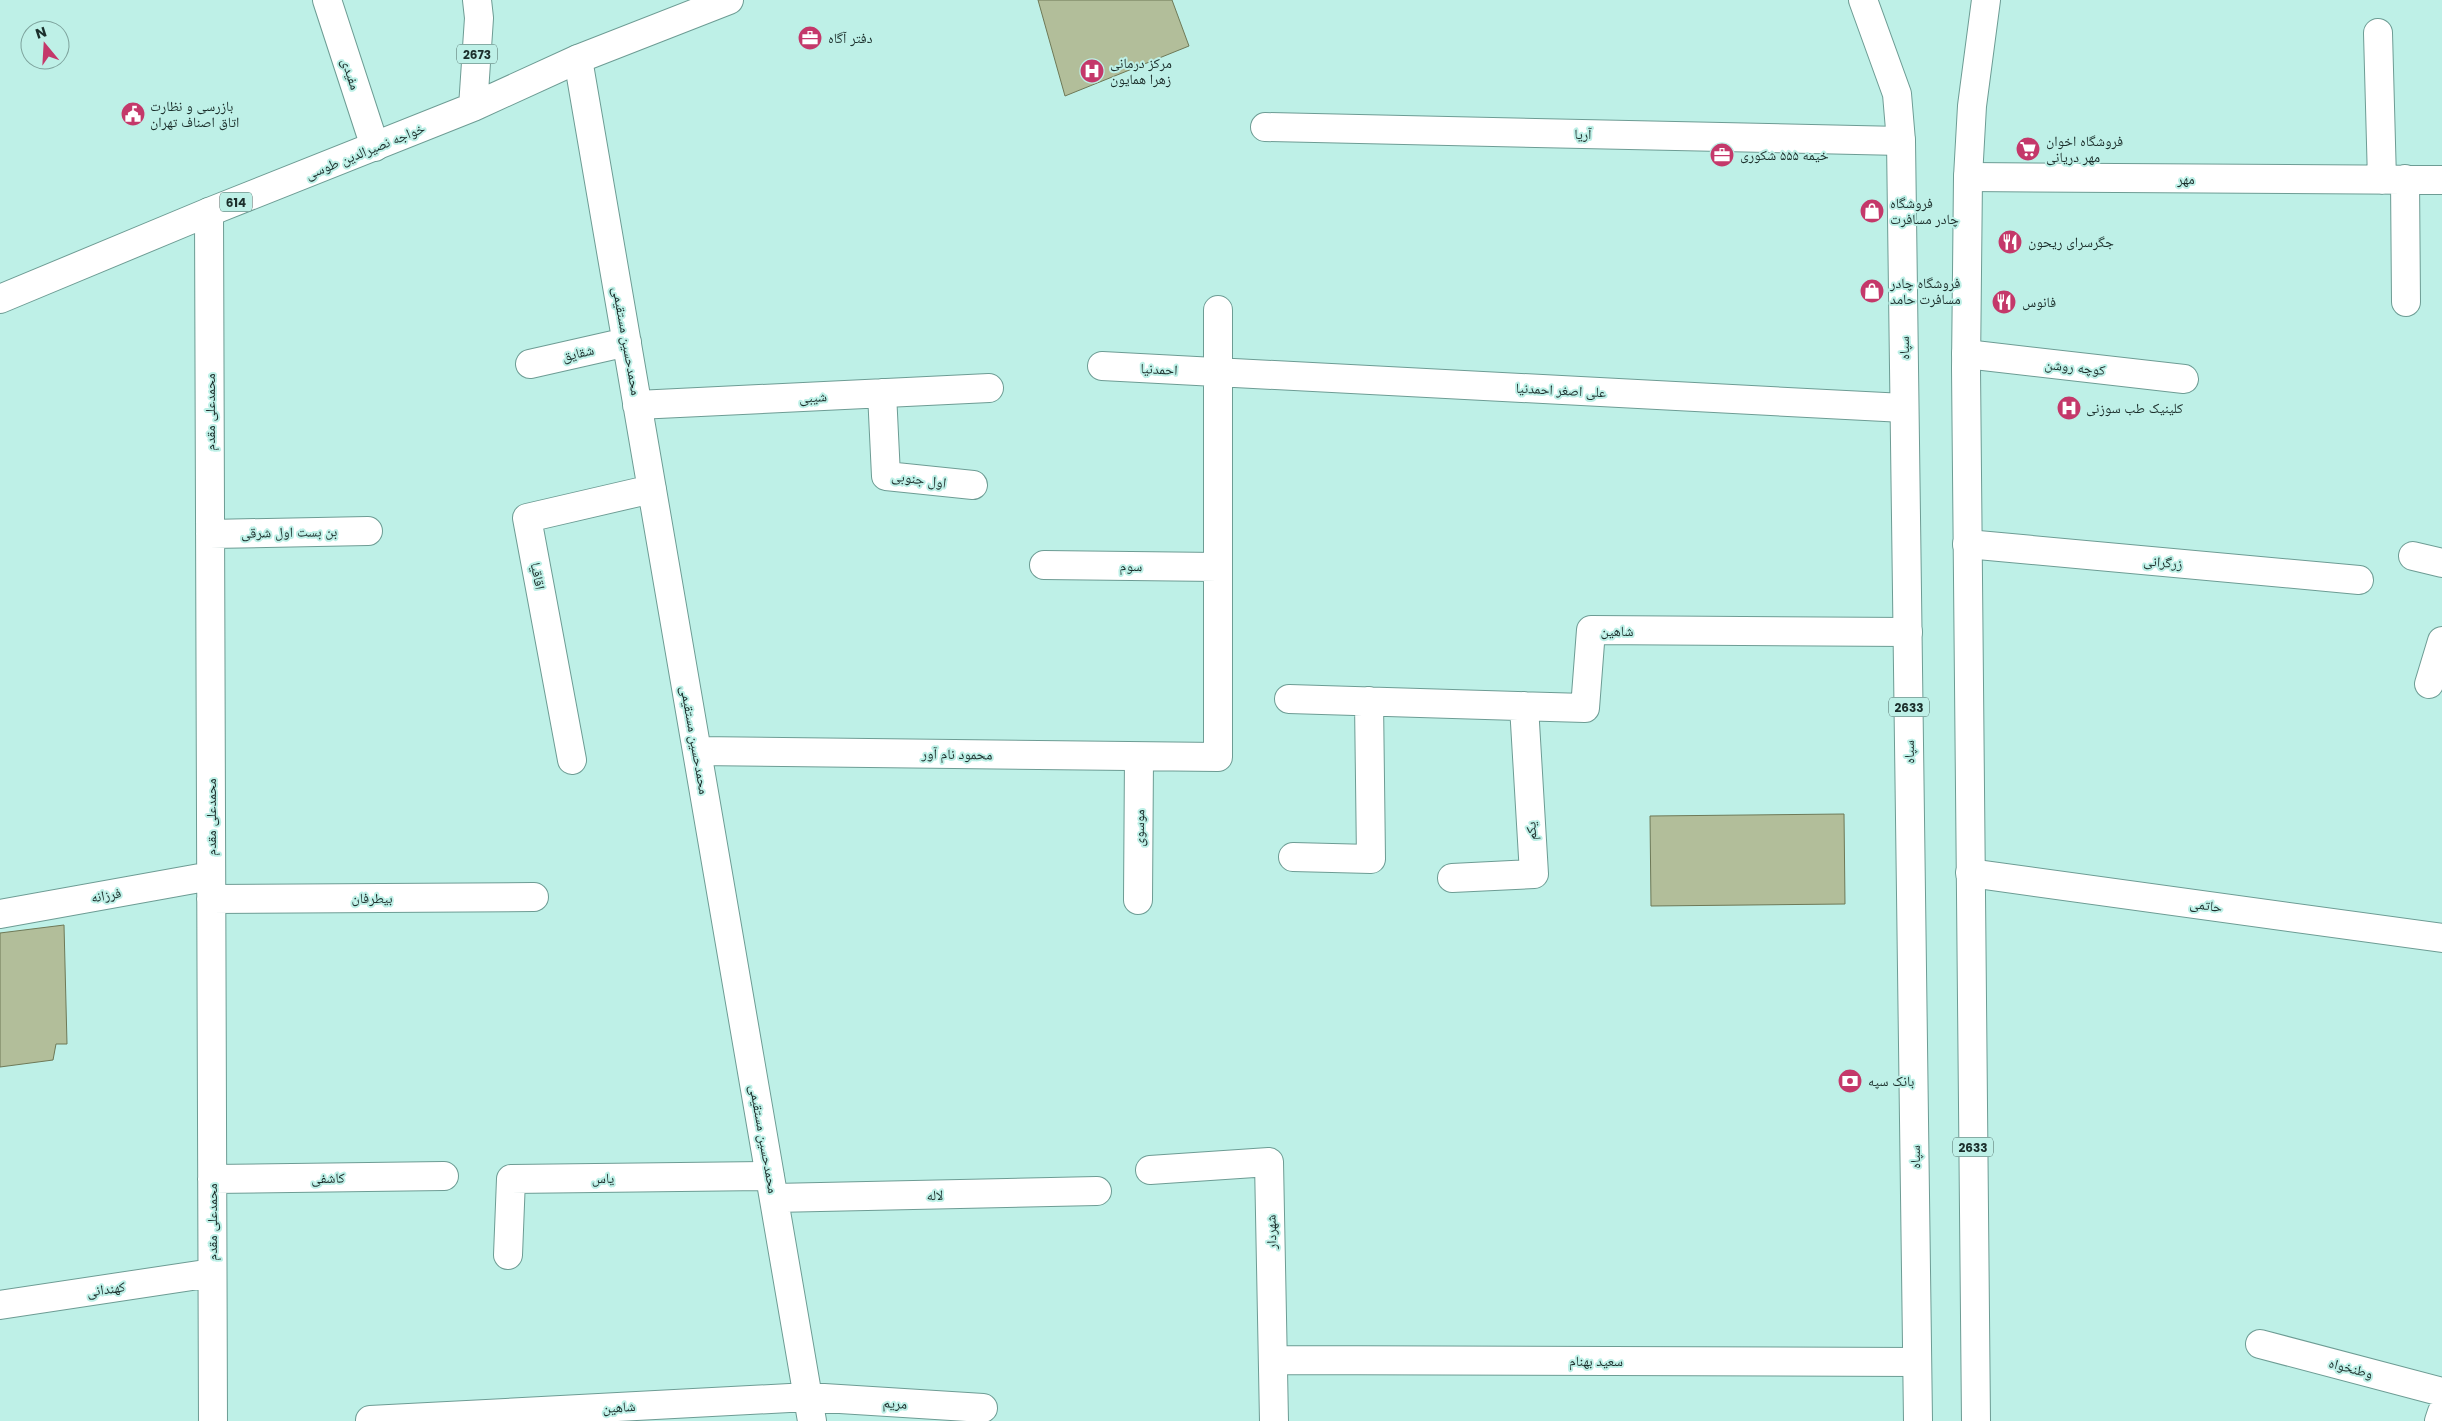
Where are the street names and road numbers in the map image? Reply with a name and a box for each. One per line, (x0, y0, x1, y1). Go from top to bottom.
road number: 2673 (457, 44, 497, 64)
street label: مفیدی (337, 56, 365, 92)
street label: خواجه نصیرالدین طوسی (302, 118, 428, 184)
street label: آریا (1574, 124, 1592, 144)
street label: مهر (2176, 169, 2195, 189)
road number: 614 (220, 192, 252, 212)
street label: محمدحسین مستقیمی (608, 285, 646, 397)
street label: سپاه (1894, 336, 1914, 360)
street label: شقایق (560, 340, 596, 366)
street label: کوچه روشن (2044, 354, 2106, 380)
street label: احمدنیا (1140, 358, 1178, 380)
street label: محمدعلی مقدم (200, 373, 220, 451)
street label: علی اصغر احمدنیا (1515, 378, 1607, 402)
street label: شیبی (799, 386, 827, 408)
street label: اول جنوبی (890, 465, 948, 493)
street label: بن بست اول شرقی (241, 521, 338, 543)
street label: زرگرانی (2143, 550, 2183, 574)
street label: سوم (1120, 556, 1142, 576)
street label: اقاقیا (526, 561, 550, 591)
street label: شاهین (1600, 621, 1634, 641)
street label: محمدحسین مستقیمی (676, 684, 714, 796)
road number: 2633 (1889, 698, 1929, 716)
street label: سپاه (1899, 740, 1919, 764)
street label: محمود نام آور (920, 743, 993, 765)
street label: محمدعلی مقدم (201, 778, 221, 856)
street label: موسوی (1129, 809, 1149, 847)
street label: یکم (1521, 821, 1541, 841)
street label: فرزانه (89, 882, 123, 907)
street label: بیطرفان (352, 888, 393, 908)
street label: حاتمی (2188, 893, 2224, 917)
street label: محمدحسین مستقیمی (745, 1083, 783, 1195)
road number: 2633 (1953, 1138, 1993, 1156)
street label: سپاه (1905, 1145, 1925, 1169)
street label: کاشفی (311, 1168, 345, 1188)
street label: یاس (592, 1168, 615, 1188)
street label: محمدعلی مقدم (202, 1183, 222, 1261)
street label: لاله (927, 1185, 943, 1205)
street label: شهردار (1261, 1214, 1281, 1251)
street label: کهندانی (85, 1276, 127, 1302)
street label: سعید بهنام (1569, 1351, 1623, 1371)
street label: وطنخواه (2327, 1353, 2375, 1383)
street label: مریم (882, 1392, 908, 1414)
street label: شاهین (602, 1396, 636, 1418)

